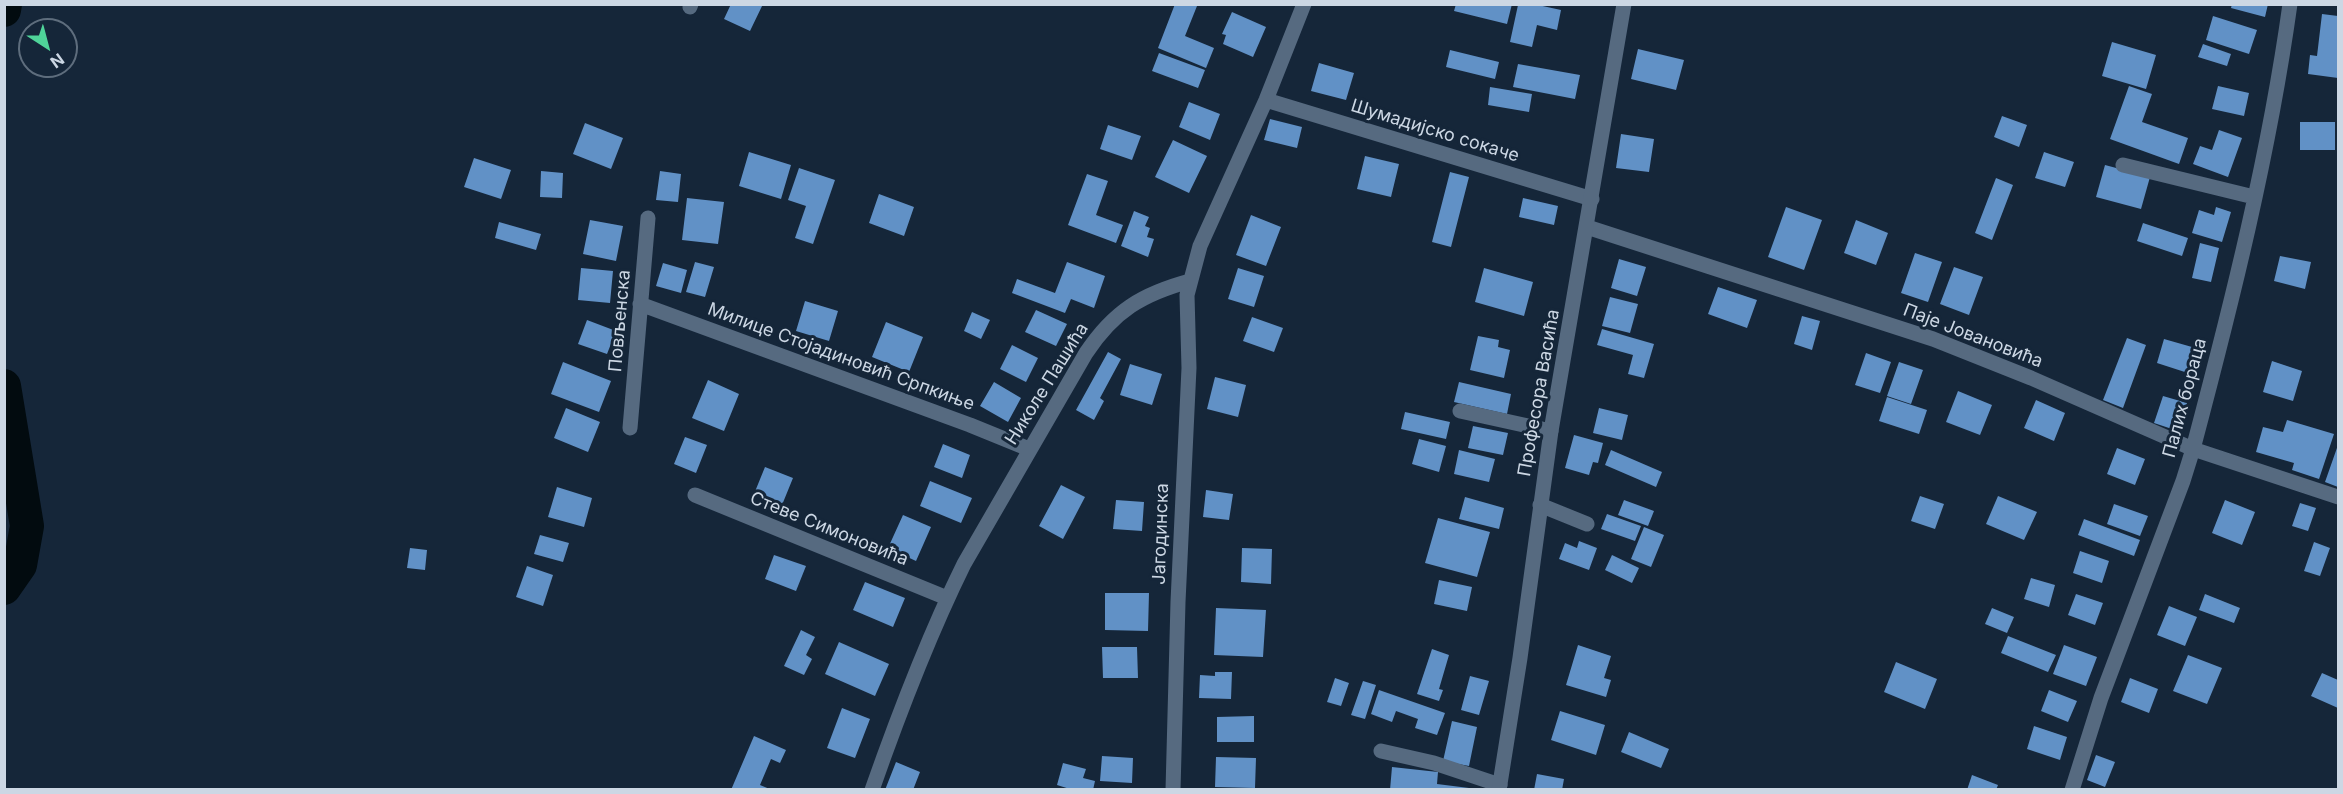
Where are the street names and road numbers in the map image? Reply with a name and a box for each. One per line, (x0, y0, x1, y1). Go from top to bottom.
street label: Шумадијско сокаче (1348, 95, 1522, 167)
street label: Повљенска (605, 269, 635, 373)
street label: Милице Стојадиновић Српкиње (705, 299, 977, 415)
street label: Паје Јовановића (1900, 299, 2046, 373)
street label: Професора Васића (1514, 308, 1564, 478)
street label: Николе Пашића (1001, 319, 1093, 449)
street label: Палих бораца (2159, 336, 2211, 460)
street label: Јагодинска (1148, 483, 1174, 585)
street label: Стеве Симоновића (747, 487, 911, 571)

